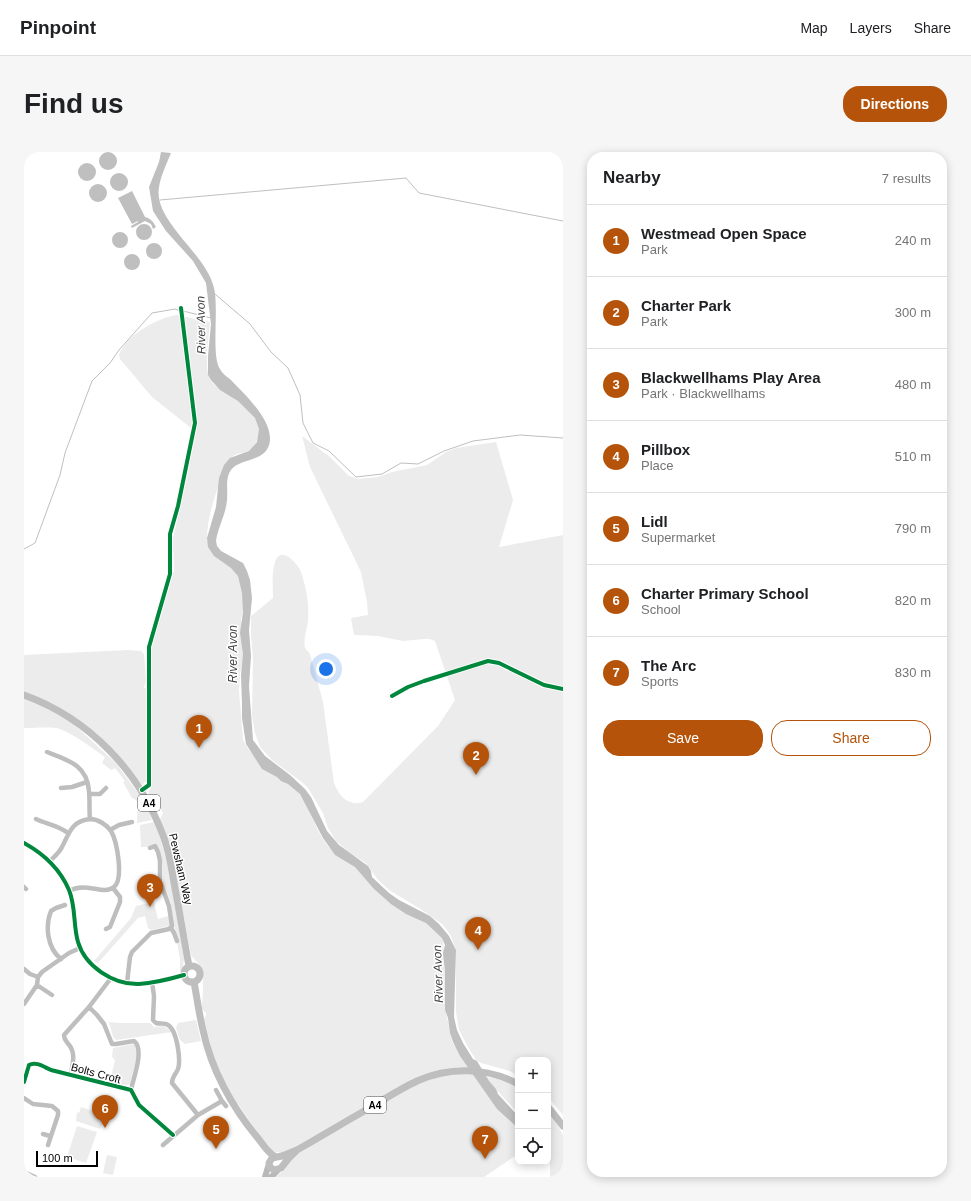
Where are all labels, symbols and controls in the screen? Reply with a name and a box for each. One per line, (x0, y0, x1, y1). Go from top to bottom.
text: Pinpoint (20, 17, 96, 38)
text: Map (800, 20, 828, 36)
text: Layers (850, 20, 892, 36)
text: Share (914, 20, 951, 36)
button: Directions (843, 86, 947, 122)
text: Find us (24, 88, 124, 119)
text: Nearby (603, 168, 661, 187)
text: 7 results (882, 171, 931, 186)
text: Westmead Open Space (641, 225, 807, 242)
text: 1 (612, 233, 620, 248)
text: 240 m (895, 233, 931, 248)
text: Park (641, 242, 668, 257)
water label: River Avon (193, 296, 209, 354)
text: Charter Park (641, 297, 731, 314)
text: 2 (612, 305, 620, 320)
text: 300 m (895, 305, 931, 320)
text: Park (641, 314, 668, 329)
text: Blackwellhams Play Area (641, 369, 821, 386)
text: 3 (612, 377, 620, 392)
text: 480 m (895, 377, 931, 392)
text: Park · Blackwellhams (641, 386, 765, 401)
text: Pillbox (641, 441, 690, 458)
text: 4 (612, 449, 620, 464)
text: 510 m (895, 449, 931, 464)
text: Place (641, 458, 674, 473)
text: Lidl (641, 513, 668, 530)
text: 5 (612, 521, 620, 536)
text: 790 m (895, 521, 931, 536)
text: Supermarket (641, 530, 715, 545)
text: Charter Primary School (641, 585, 809, 602)
text: 6 (612, 593, 620, 608)
text: 820 m (895, 593, 931, 608)
text: School (641, 602, 681, 617)
water label: River Avon (226, 625, 240, 683)
text: The Arc (641, 657, 696, 674)
your location (316, 659, 336, 679)
text: 7 (612, 665, 620, 680)
text: 830 m (895, 665, 931, 680)
text: Sports (641, 674, 679, 689)
pin: 1 (186, 715, 212, 748)
button: Save (603, 720, 763, 756)
button: Share (771, 720, 931, 756)
pin: 2 (463, 742, 489, 775)
road number: A4 (138, 795, 160, 811)
street label: Pewsham Way (167, 832, 195, 906)
pin: 3 (137, 874, 163, 907)
pin: 4 (465, 917, 491, 950)
water label: River Avon (430, 944, 446, 1003)
map controls (515, 1057, 551, 1165)
button: + (515, 1057, 551, 1093)
street label: Bolts Croft (70, 1061, 122, 1085)
button: − (515, 1093, 551, 1129)
pin: 6 (92, 1095, 118, 1128)
road number: A4 (364, 1097, 386, 1113)
pin: 5 (203, 1116, 229, 1149)
pin: 7 (472, 1126, 498, 1159)
button: locate (515, 1129, 551, 1165)
scale bar (36, 1149, 98, 1168)
text: 100 m (42, 1152, 73, 1164)

